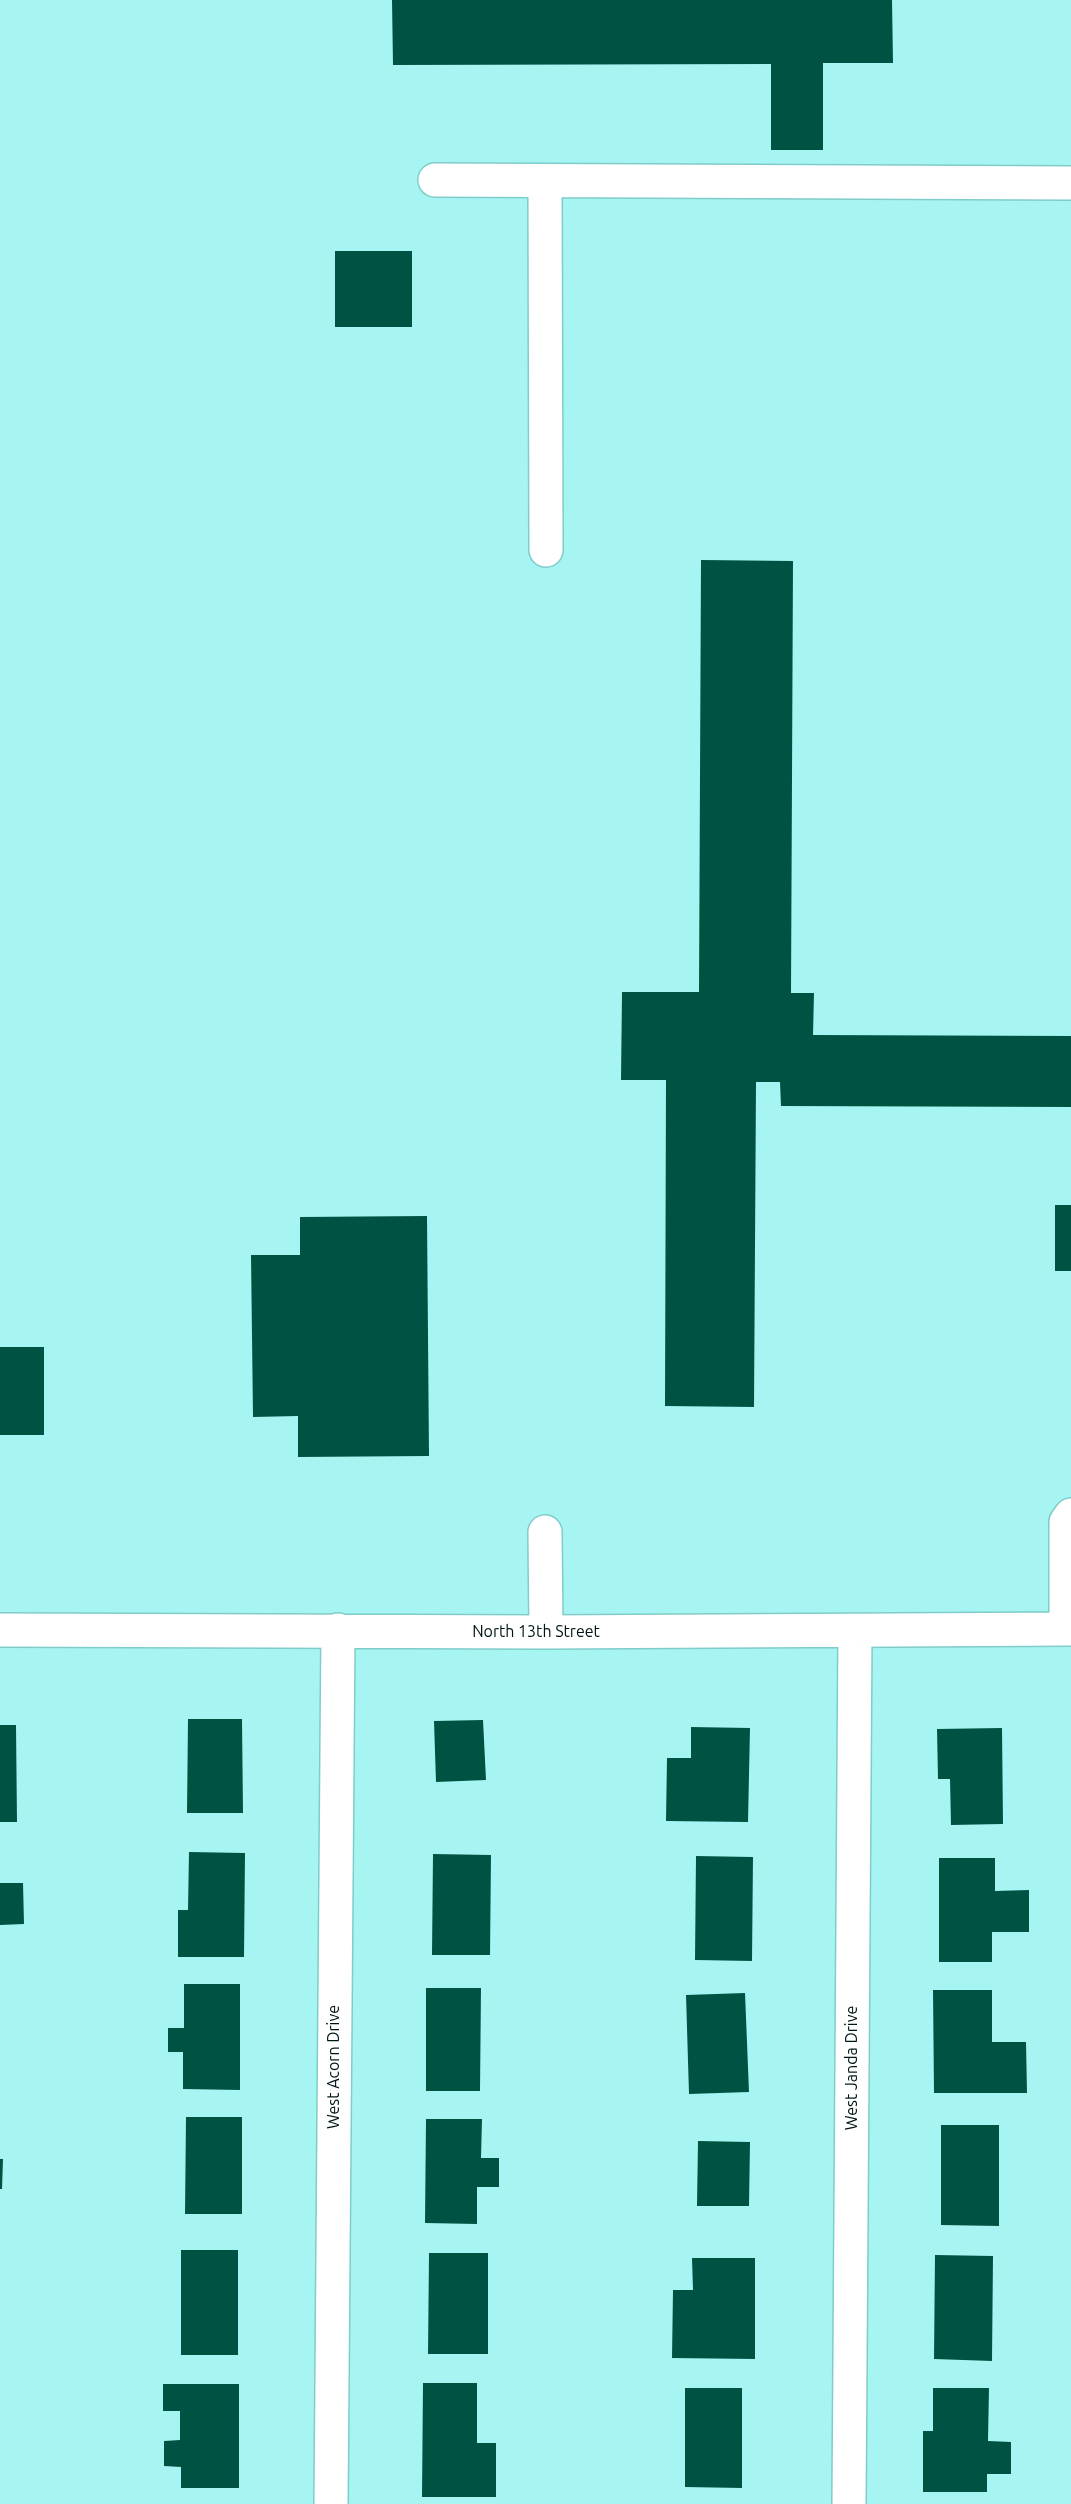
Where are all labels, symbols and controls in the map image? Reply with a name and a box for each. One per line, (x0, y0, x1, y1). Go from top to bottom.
street label: North 13th Street (472, 1622, 600, 1642)
street label: West Acorn Drive (324, 2005, 344, 2129)
street label: West Janda Drive (842, 2006, 862, 2130)

